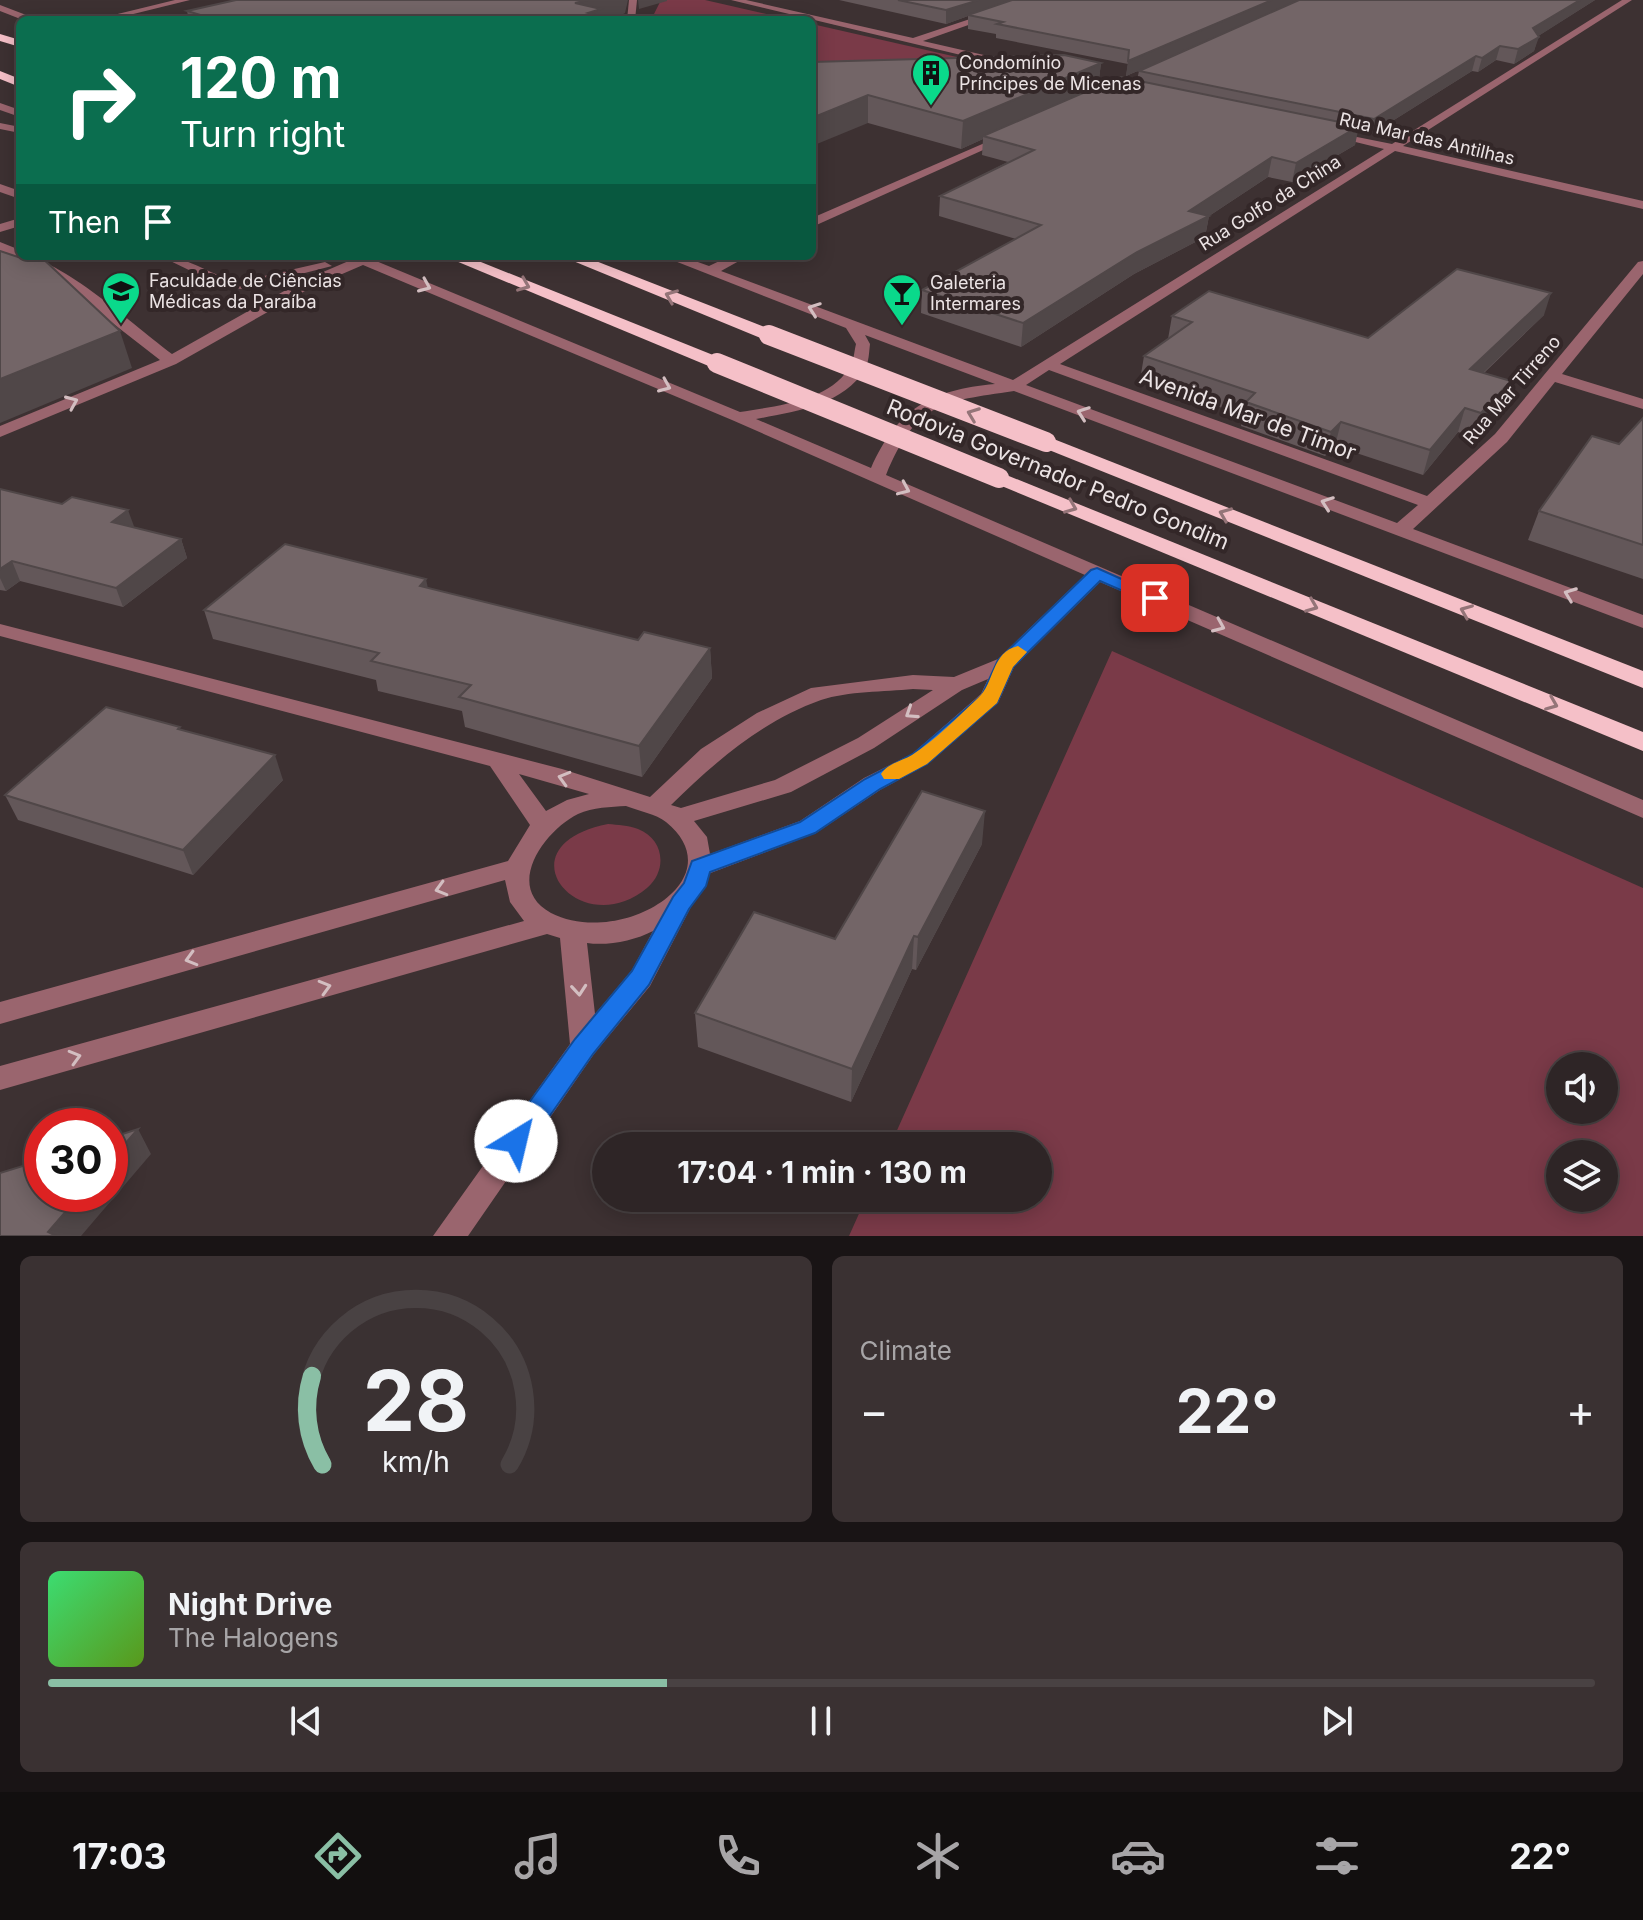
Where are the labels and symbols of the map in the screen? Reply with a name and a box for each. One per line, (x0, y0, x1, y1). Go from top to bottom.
building icon: Condomínio Príncipes de Micenas (910, 52, 952, 107)
place label: Condomínio Príncipes de Micenas (959, 52, 1142, 94)
street label: Rua Mar das Antilhas (1337, 108, 1517, 169)
street label: Rua Golfo da China (1195, 150, 1344, 255)
school or university icon: Faculdade de Ciências Médicas da Paraíba (100, 270, 142, 325)
place label: Faculdade de Ciências Médicas da Paraíba (149, 270, 342, 312)
bar icon: Galeteria Intermares (881, 272, 923, 327)
place label: Galeteria Intermares (930, 272, 1021, 314)
one-way arrow (516, 275, 530, 292)
one-way arrow (417, 276, 431, 293)
one-way arrow (665, 289, 679, 306)
one-way arrow (808, 303, 822, 319)
street label: Rua Mar Tirreno (1459, 331, 1565, 448)
street label: Avenida Mar de Timor (1136, 363, 1360, 465)
one-way arrow (657, 377, 671, 393)
street label: Rodovia Governador Pedro Gondim (883, 393, 1233, 555)
one-way arrow (64, 395, 78, 412)
one-way arrow (1077, 406, 1091, 423)
one-way arrow (967, 407, 981, 424)
one-way arrow (896, 479, 910, 495)
one-way arrow (1321, 496, 1335, 513)
one-way arrow (1063, 498, 1077, 514)
one-way arrow (1219, 508, 1233, 524)
pin (1121, 564, 1189, 632)
one-way arrow (1564, 587, 1578, 604)
one-way arrow (1304, 596, 1318, 613)
one-way arrow (1460, 605, 1474, 621)
one-way arrow (1211, 617, 1226, 633)
one-way arrow (1544, 695, 1558, 711)
one-way arrow (906, 704, 920, 719)
one-way arrow (558, 771, 572, 787)
one-way arrow (435, 880, 449, 896)
one-way arrow (185, 950, 198, 967)
one-way arrow (318, 980, 332, 996)
one-way arrow (570, 984, 587, 997)
one-way arrow (68, 1050, 82, 1066)
position arrow (474, 1099, 558, 1183)
speed limit sign: 30 (24, 1108, 128, 1212)

